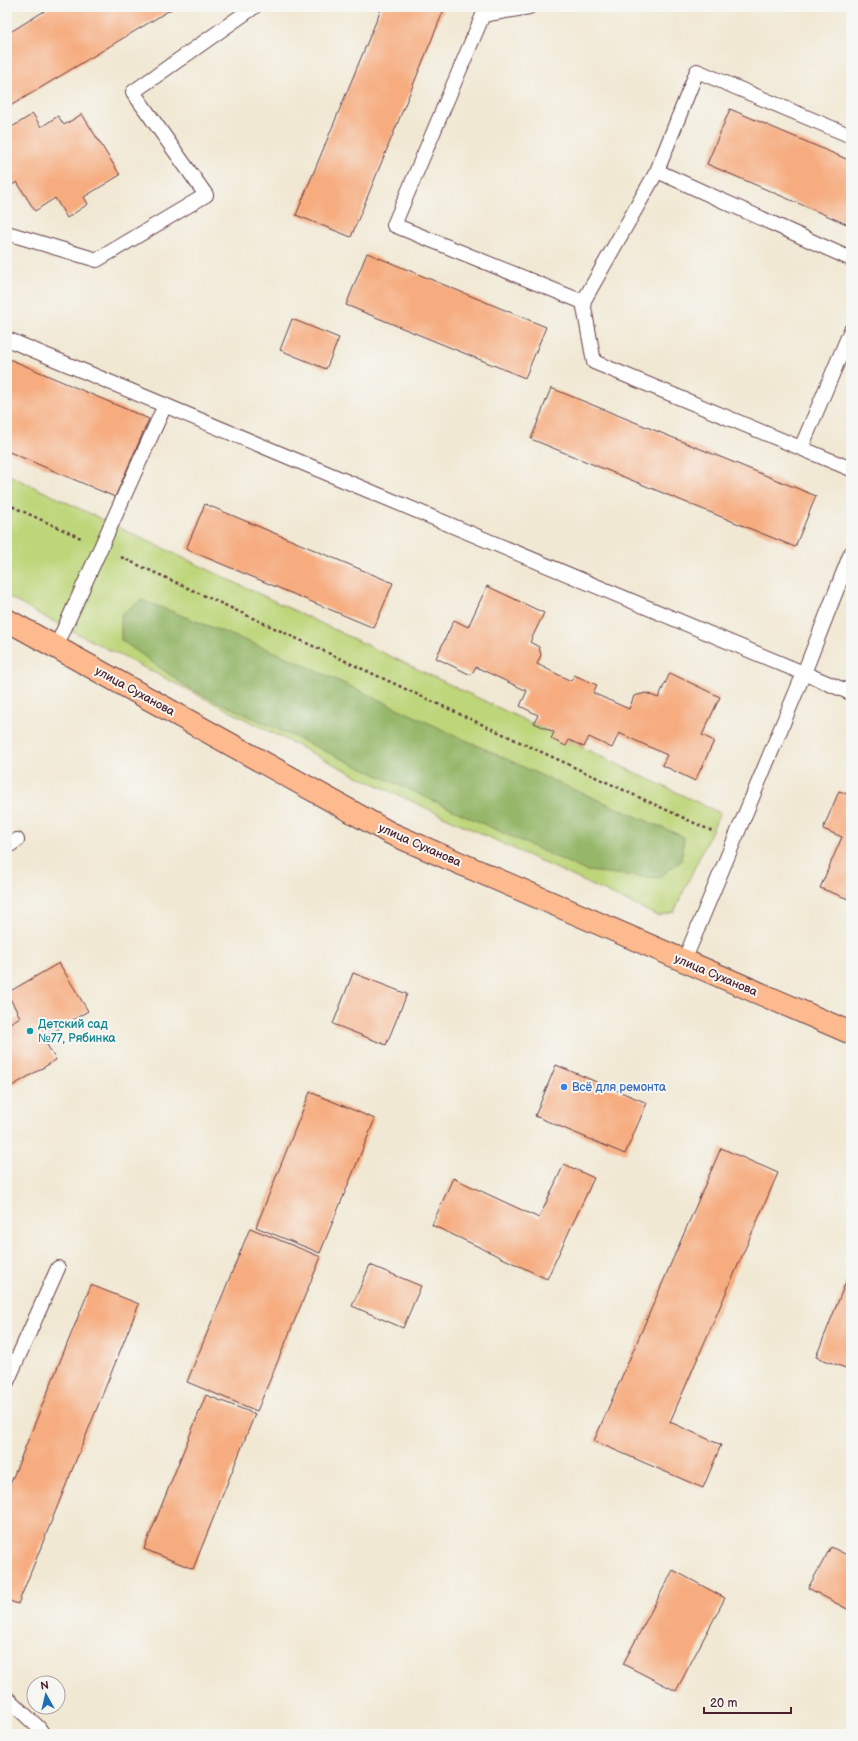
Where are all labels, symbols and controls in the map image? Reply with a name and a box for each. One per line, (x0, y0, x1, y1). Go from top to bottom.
street label: улица Суханова (92, 663, 177, 720)
street label: улица Суханова (376, 821, 463, 870)
street label: улица Суханова (672, 951, 760, 1000)
place label: Детский сад №77, Рябинка (38, 1017, 116, 1046)
marker: Детский сад №77, Рябинка (25, 1026, 35, 1036)
place label: Всё для ремонта (572, 1080, 666, 1095)
marker: Всё для ремонта (559, 1082, 569, 1092)
north arrow (26, 1675, 66, 1715)
text: N (40, 1679, 50, 1693)
scale bar (704, 1689, 791, 1715)
text: 20 m (710, 1696, 737, 1711)

